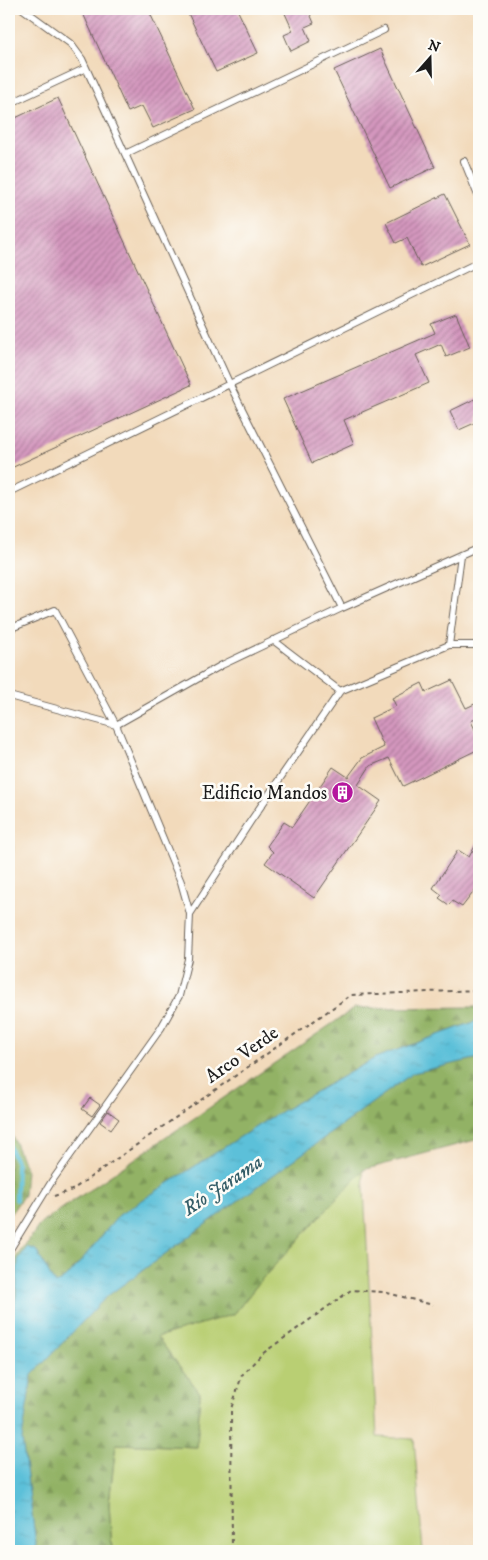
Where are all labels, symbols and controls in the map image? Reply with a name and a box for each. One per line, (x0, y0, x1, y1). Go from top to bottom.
north arrow (406, 32, 456, 82)
text: N (426, 36, 443, 57)
building icon: Edificio Mandos (331, 781, 355, 805)
place label: Edificio Mandos (202, 782, 327, 805)
street label: Arco Verde (201, 1021, 283, 1088)
water label: Río Jarama (177, 1150, 268, 1222)

